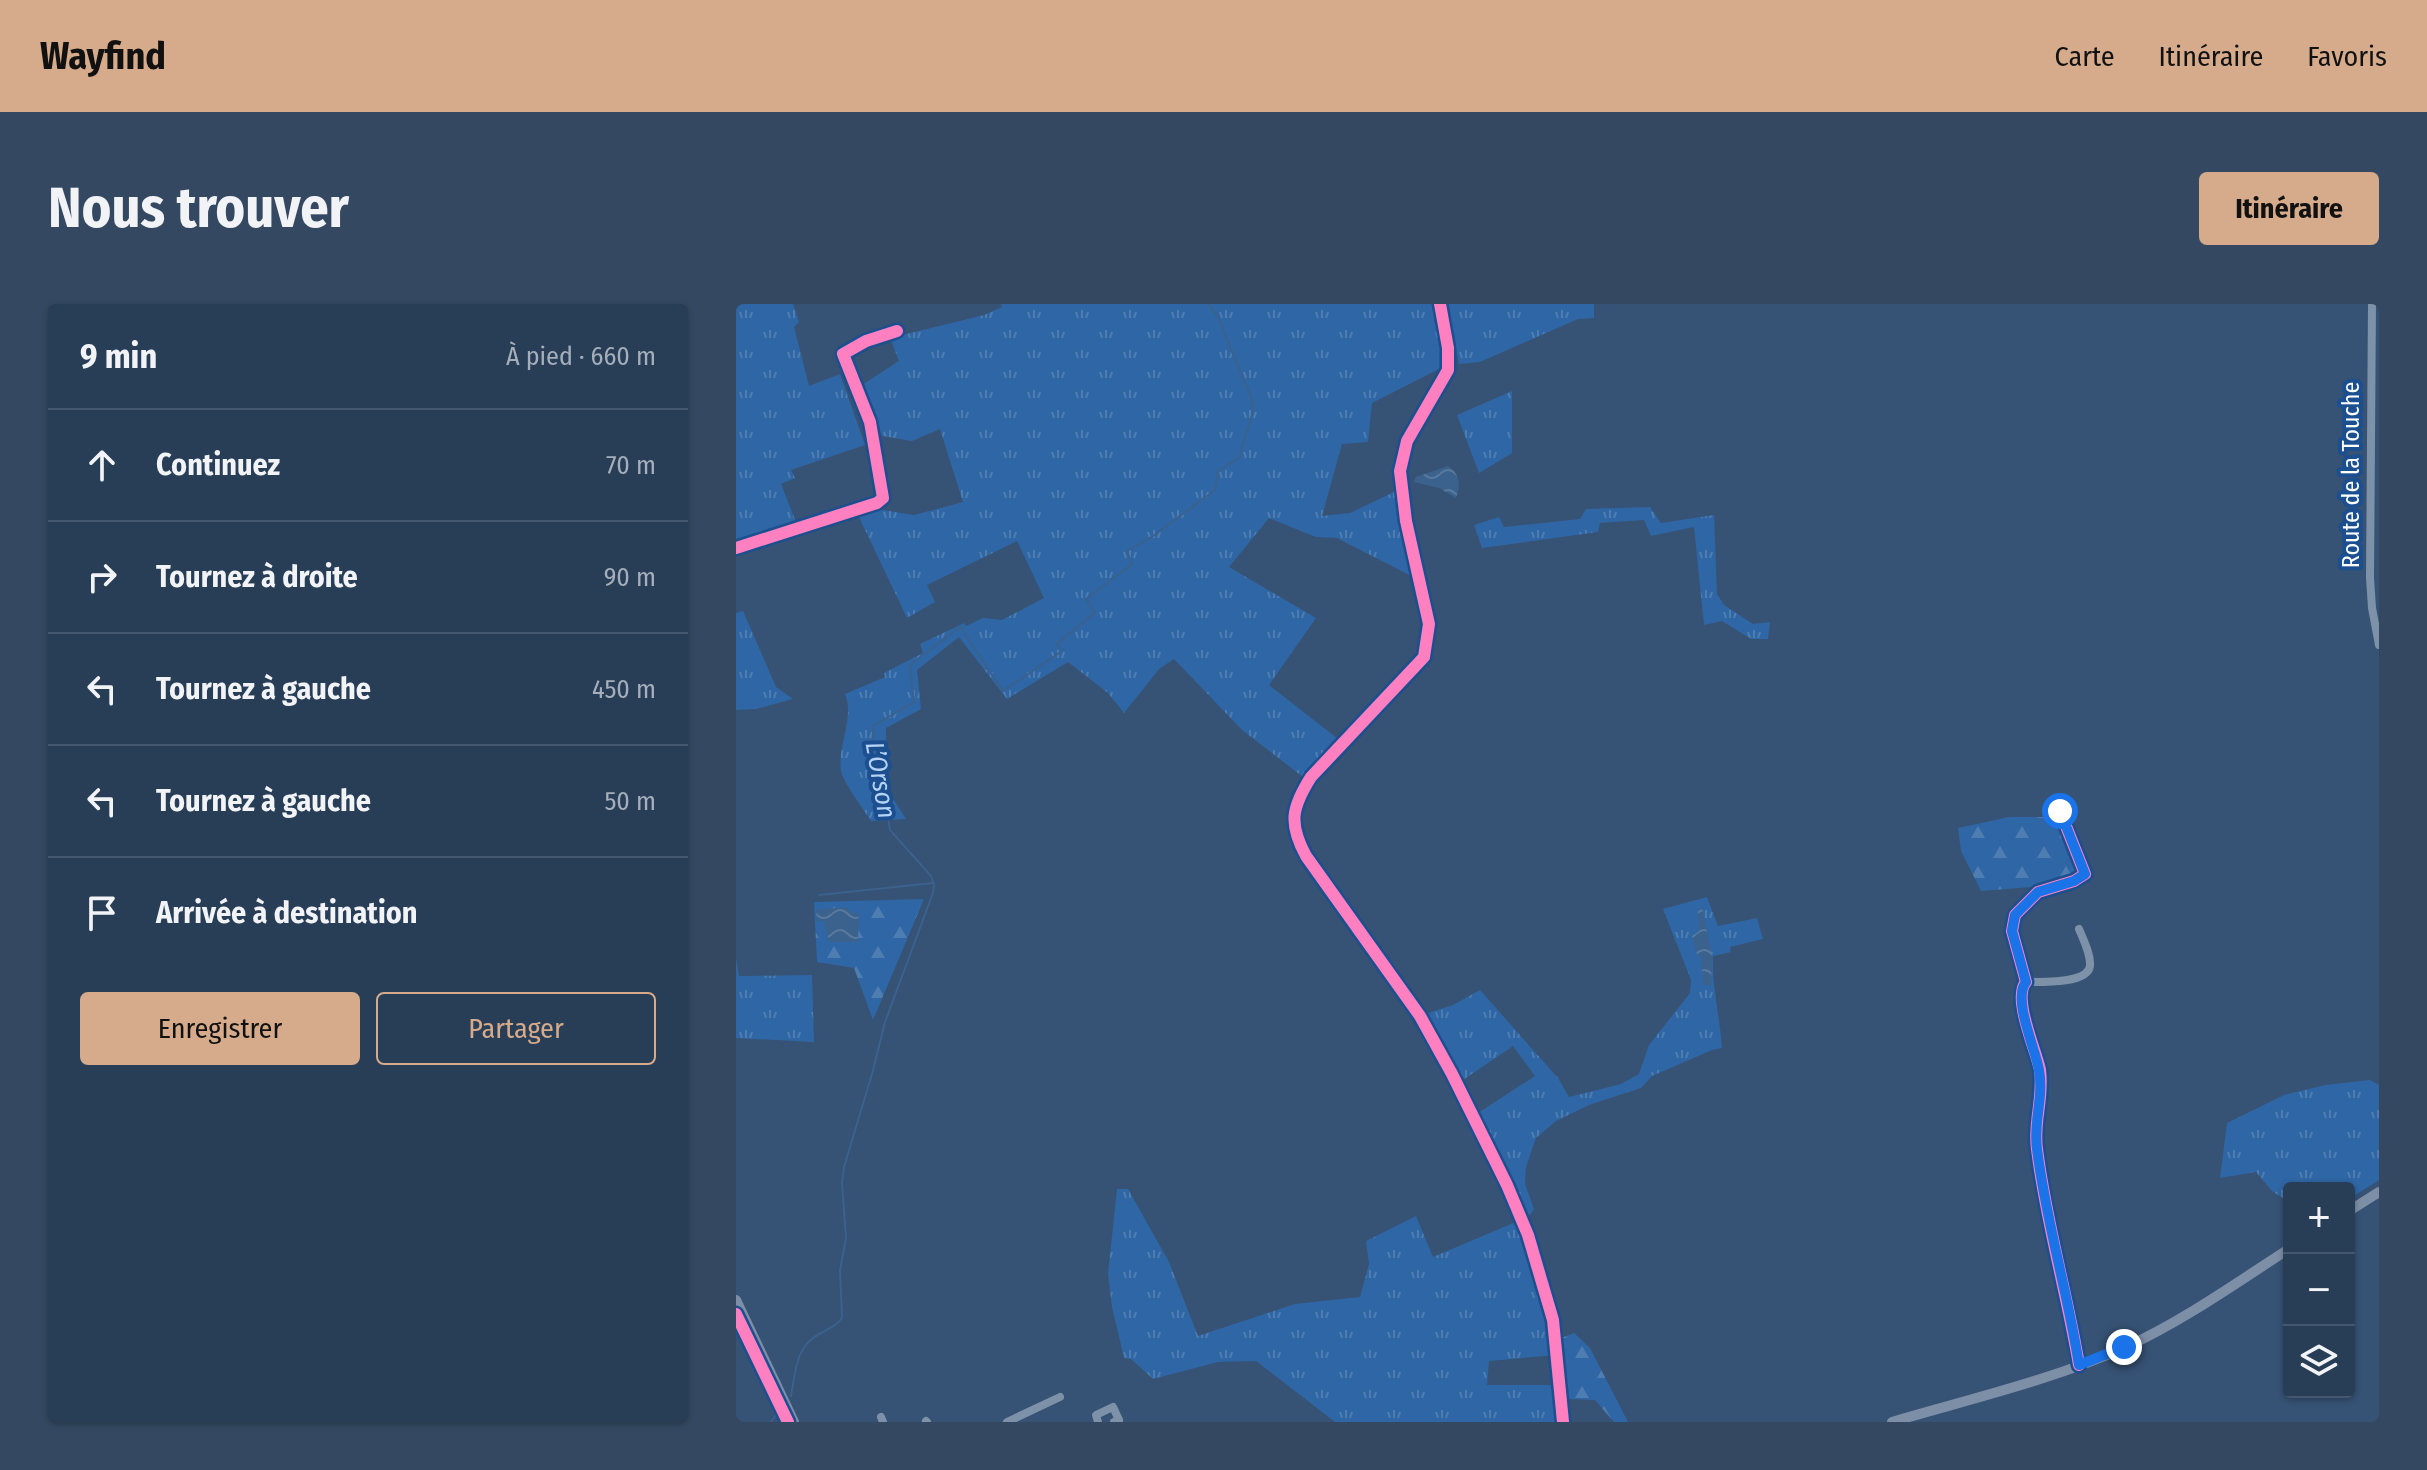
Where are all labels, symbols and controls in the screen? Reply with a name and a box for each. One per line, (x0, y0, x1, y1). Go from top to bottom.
text: Wayfind (40, 33, 166, 79)
text: Carte (2055, 40, 2115, 73)
text: Itinéraire (2159, 40, 2263, 73)
text: Favoris (2307, 40, 2387, 73)
button: Itinéraire (2199, 172, 2379, 245)
text: Nous trouver (48, 175, 349, 242)
text: 9 min (80, 336, 157, 377)
text: À pied · 660 m (506, 341, 656, 372)
street label: Route de la Touche (2337, 382, 2365, 568)
icon: ahead (80, 443, 124, 487)
text: Continuez (156, 447, 280, 483)
text: 70 m (606, 450, 656, 481)
icon: right (80, 555, 124, 599)
text: Tournez à droite (156, 559, 358, 595)
text: 90 m (604, 562, 656, 593)
icon: left (80, 667, 124, 711)
text: Tournez à gauche (156, 671, 371, 707)
text: 450 m (592, 674, 656, 705)
water label: L’Orson (859, 739, 902, 821)
icon: left (80, 779, 124, 823)
text: Tournez à gauche (156, 783, 371, 819)
text: 50 m (604, 786, 656, 817)
route start (2042, 793, 2078, 829)
icon: arrive (80, 891, 124, 935)
text: Arrivée à destination (156, 895, 417, 931)
button: Enregistrer (80, 992, 360, 1065)
button: Partager (376, 992, 656, 1065)
map controls (2283, 1182, 2355, 1398)
button: + (2283, 1182, 2355, 1254)
button: − (2283, 1254, 2355, 1326)
button: layers (2283, 1326, 2355, 1398)
route end (2106, 1329, 2142, 1365)

